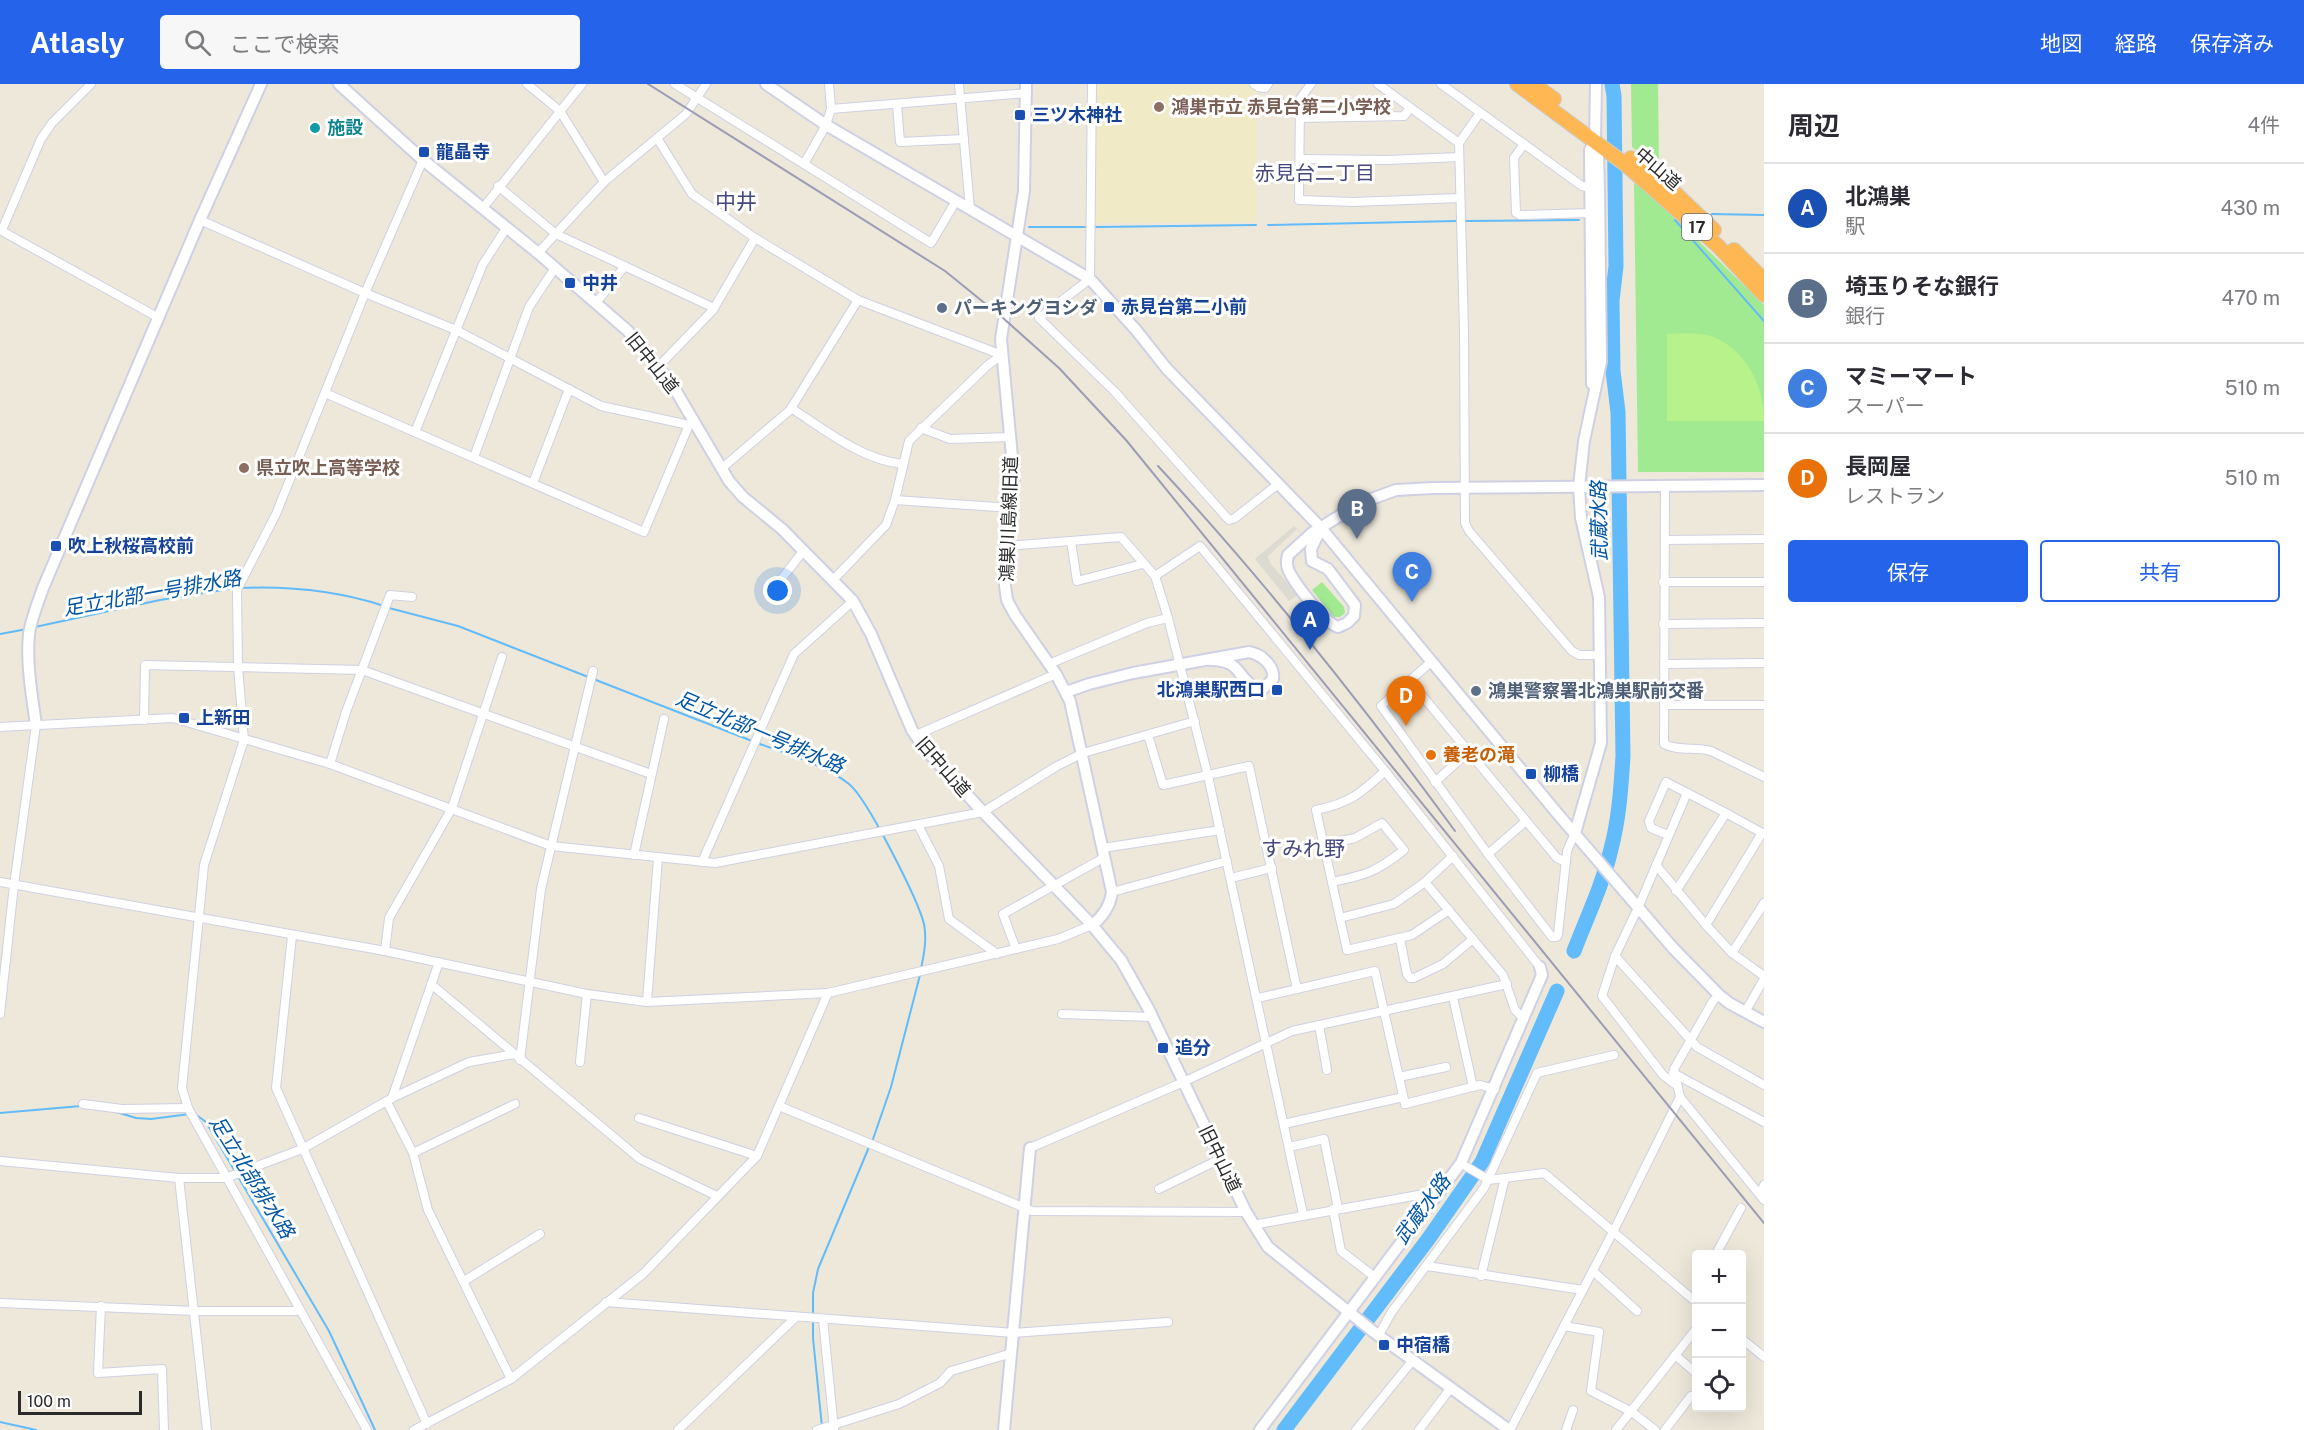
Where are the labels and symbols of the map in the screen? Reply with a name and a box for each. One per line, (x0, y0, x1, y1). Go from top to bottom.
place label: 鴻巣市立 赤見台第二小学校 (1171, 96, 1391, 117)
marker: 鴻巣市立 赤見台第二小学校 (1152, 100, 1166, 114)
place label: 三ツ木神社 (1032, 104, 1122, 125)
marker: 三ツ木神社 (1013, 108, 1027, 122)
place label: 施設 (327, 117, 363, 138)
marker: 施設 (308, 121, 322, 135)
place label: 龍晶寺 (436, 141, 490, 162)
street label: 中山道 (1631, 143, 1686, 194)
marker: 龍晶寺 (417, 145, 431, 159)
district label: 赤見台二丁目 (1255, 161, 1375, 185)
district label: 中井 (715, 189, 757, 214)
road number: 17 (1682, 214, 1712, 240)
place label: 中井 (582, 272, 618, 293)
marker: 中井 (563, 276, 577, 290)
place label: 赤見台第二小前 (1121, 296, 1247, 317)
place label: パーキングヨシダ (954, 297, 1097, 318)
marker: 赤見台第二小前 (1102, 300, 1116, 314)
marker: パーキングヨシダ (935, 301, 949, 315)
street label: 旧中山道 (622, 328, 683, 397)
street label: 鴻巣川島線旧道 (996, 456, 1021, 582)
place label: 県立吹上高等学校 (256, 457, 400, 478)
marker: 県立吹上高等学校 (237, 461, 251, 475)
water label: 武蔵水路 (1586, 479, 1612, 561)
pin: B (1338, 490, 1376, 539)
place label: 吹上秋桜高校前 (68, 535, 194, 556)
marker: 吹上秋桜高校前 (49, 539, 63, 553)
pin: C (1392, 552, 1432, 602)
water label: 足立北部一号排水路 (61, 565, 245, 620)
your location (763, 576, 792, 605)
pin: A (1290, 600, 1330, 650)
pin: D (1386, 676, 1426, 726)
place label: 北鴻巣駅西口 (1157, 679, 1265, 700)
place label: 鴻巣警察署北鴻巣駅前交番 (1488, 680, 1704, 701)
marker: 北鴻巣駅西口 (1270, 683, 1284, 697)
marker: 鴻巣警察署北鴻巣駅前交番 (1469, 684, 1483, 698)
water label: 足立北部一号排水路 (672, 686, 849, 779)
place label: 上新田 (196, 707, 250, 728)
marker: 上新田 (177, 711, 191, 725)
street label: 旧中山道 (912, 733, 975, 801)
place label: 養老の滝 (1443, 744, 1515, 765)
marker: 養老の滝 (1424, 748, 1438, 762)
place label: 柳橋 (1543, 763, 1579, 784)
marker: 柳橋 (1524, 767, 1538, 781)
district label: すみれ野 (1261, 836, 1345, 861)
place label: 追分 (1175, 1037, 1211, 1058)
marker: 追分 (1156, 1041, 1170, 1055)
water label: 足立北部排水路 (205, 1111, 300, 1244)
street label: 旧中山道 (1195, 1122, 1246, 1196)
water label: 武蔵水路 (1389, 1168, 1456, 1248)
place label: 中宿橋 (1396, 1334, 1450, 1355)
marker: 中宿橋 (1377, 1338, 1391, 1352)
scale bar (18, 1388, 142, 1416)

